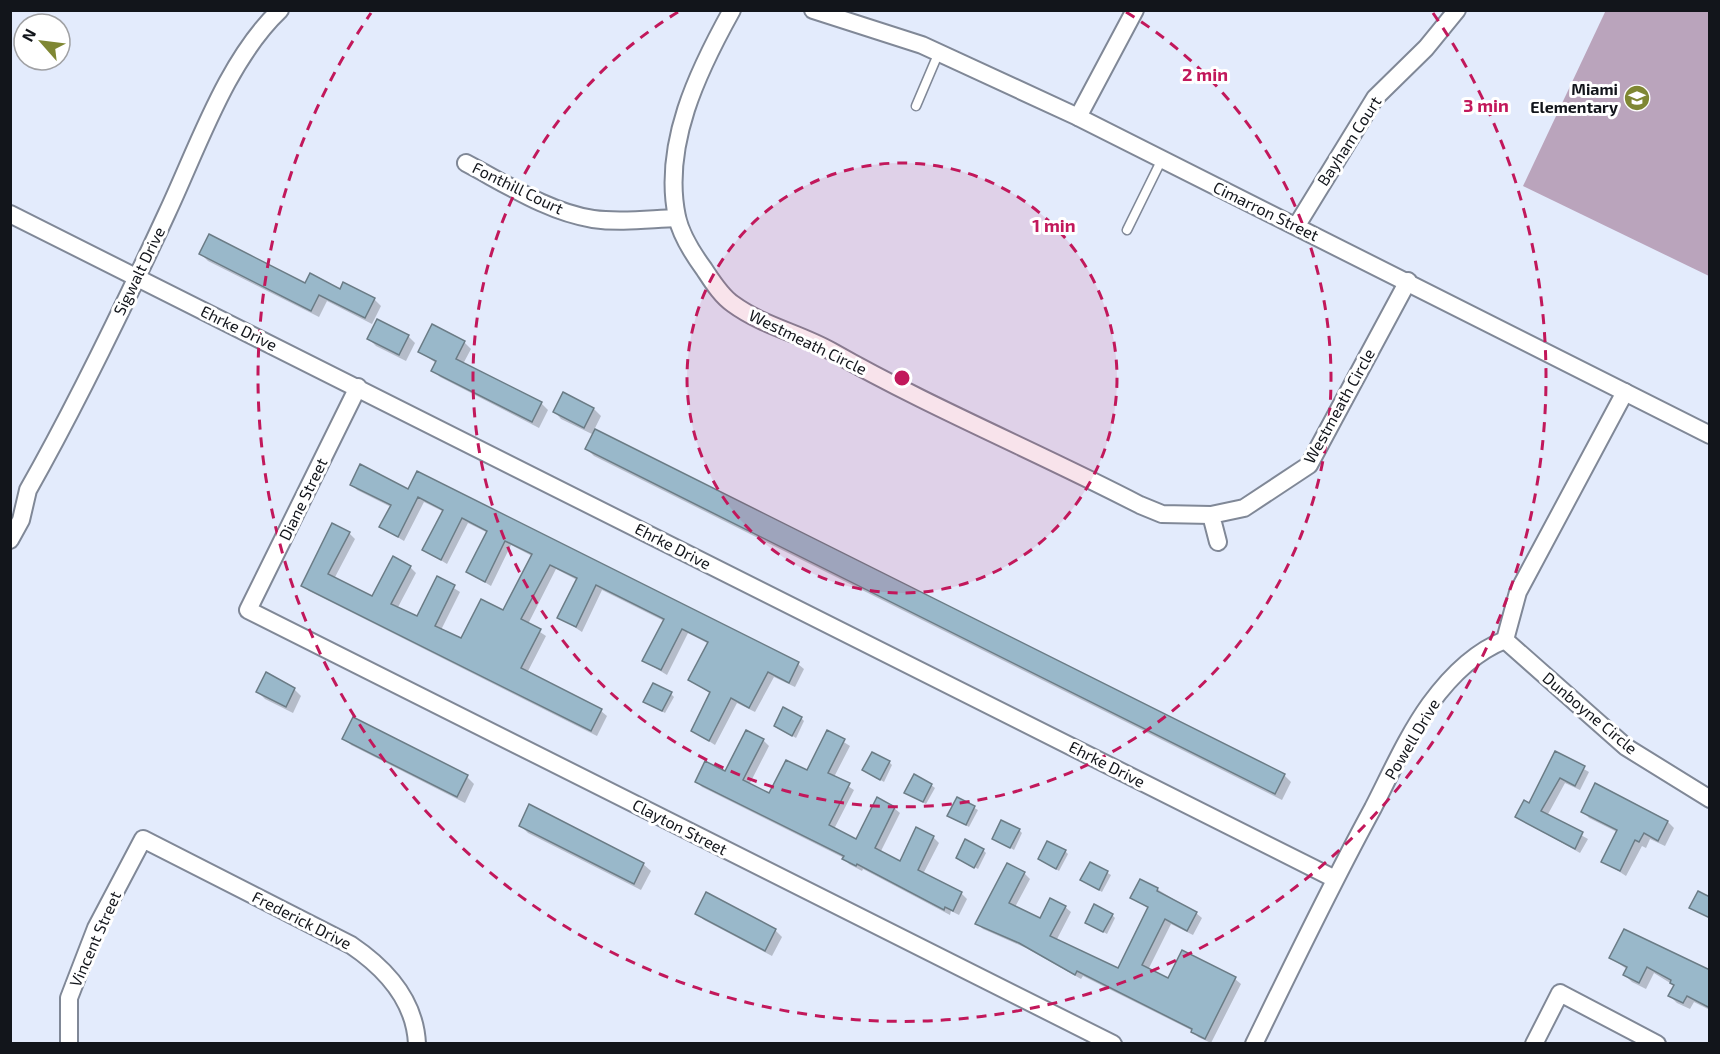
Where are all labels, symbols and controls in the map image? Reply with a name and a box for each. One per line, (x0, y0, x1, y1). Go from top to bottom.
north arrow (12, 12, 72, 72)
text: N (17, 25, 39, 44)
text: 2 min (1182, 63, 1228, 85)
place label: Miami Elementary (1530, 79, 1618, 117)
school or university icon: Miami Elementary (1622, 83, 1652, 113)
street label: Bayham Court (1313, 92, 1385, 189)
text: 3 min (1463, 94, 1509, 116)
street label: Fonthill Court (470, 157, 567, 218)
street label: Cimarron Street (1210, 177, 1322, 244)
text: 1 min (1032, 214, 1076, 236)
street label: Sigwalt Drive (109, 223, 168, 318)
street label: Ehrke Drive (198, 301, 281, 354)
street label: Westmeath Circle (746, 305, 870, 378)
street label: Westmeath Circle (1299, 345, 1378, 467)
centre of rings (892, 368, 912, 388)
street label: Diane Street (274, 454, 331, 543)
street label: Ehrke Drive (632, 518, 714, 573)
street label: Dunboyne Circle (1539, 668, 1641, 758)
street label: Powell Drive (1380, 695, 1443, 783)
street label: Ehrke Drive (1066, 736, 1148, 791)
street label: Clayton Street (630, 795, 731, 859)
street label: Frederick Drive (250, 886, 355, 953)
street label: Vincent Street (65, 888, 124, 990)

